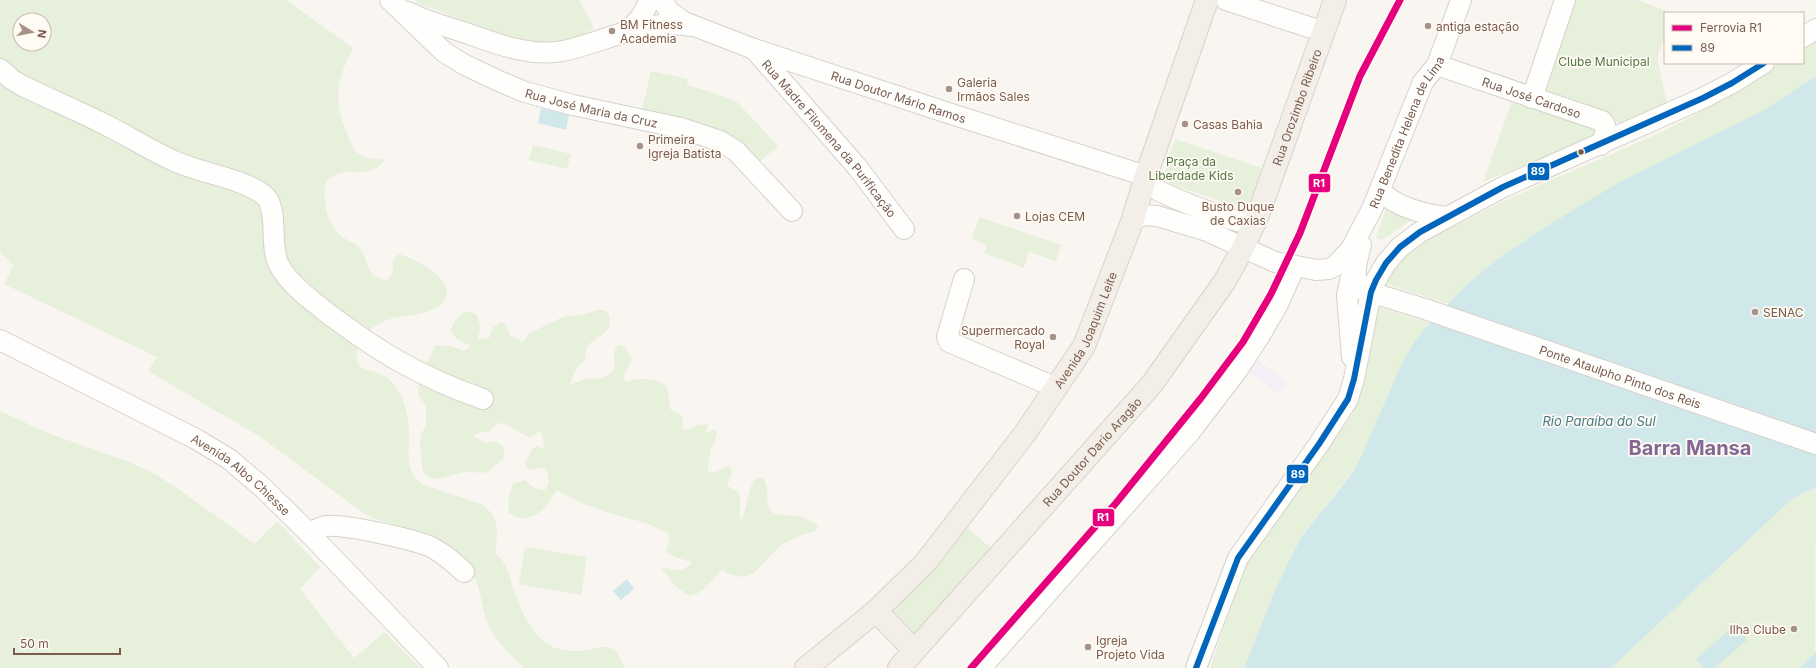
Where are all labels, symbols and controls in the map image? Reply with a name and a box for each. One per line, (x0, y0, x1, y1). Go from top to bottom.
north arrow (12, 12, 52, 52)
legend (1664, 12, 1804, 64)
place label: BM Fitness Academia (620, 17, 683, 46)
place label: antiga estação (1436, 19, 1519, 34)
text: Ferrovia R1 (1700, 20, 1762, 35)
marker: antiga estação (1423, 21, 1433, 31)
marker: BM Fitness Academia (607, 26, 617, 36)
text: N (34, 28, 49, 39)
text: 89 (1700, 40, 1715, 55)
street label: Rua Orozimbo Ribeiro (1269, 47, 1324, 168)
street label: Rua Benedita Helena de Lima (1366, 54, 1447, 210)
park label: Clube Municipal (1558, 54, 1650, 69)
street label: Rua Madre Filomena da Purificação (759, 56, 900, 220)
street label: Rua Doutor Mário Ramos (829, 67, 968, 126)
street label: Rua José Cardoso (1480, 73, 1583, 121)
place label: Galeria Irmãos Sales (957, 75, 1030, 104)
marker: Galeria Irmãos Sales (944, 84, 954, 94)
street label: Rua José Maria da Cruz (524, 85, 659, 130)
place label: Casas Bahia (1193, 117, 1263, 132)
marker: Casas Bahia (1180, 119, 1190, 129)
place label: Primeira Igreja Batista (648, 132, 721, 161)
marker: Primeira Igreja Batista (635, 141, 645, 151)
unlabelled marker (1576, 147, 1586, 157)
park label: Praça da Liberdade Kids (1149, 154, 1234, 183)
line badge: 89 (1527, 162, 1550, 181)
text: 89 (1531, 164, 1545, 178)
line badge: R1 (1308, 173, 1331, 193)
text: R1 (1313, 176, 1325, 190)
marker: Busto Duque de Caxias (1233, 187, 1243, 197)
place label: Busto Duque de Caxias (1202, 199, 1274, 228)
place label: Lojas CEM (1025, 209, 1085, 224)
marker: Lojas CEM (1012, 211, 1022, 221)
street label: Avenida Joaquim Leite (1050, 270, 1120, 391)
place label: SENAC (1763, 305, 1804, 320)
marker: SENAC (1750, 307, 1760, 317)
place label: Supermercado Royal (961, 323, 1045, 352)
marker: Supermercado Royal (1048, 332, 1058, 342)
street label: Ponte Ataulpho Pinto dos Reis (1537, 342, 1703, 411)
street label: Rua Doutor Dario Aragão (1039, 394, 1145, 509)
water label: Rio Paraíba do Sul (1542, 413, 1656, 429)
street label: Avenida Albo Chiesse (189, 430, 294, 518)
district label: Barra Mansa (1629, 436, 1751, 460)
line badge: 89 (1286, 464, 1309, 484)
text: 89 (1291, 467, 1305, 481)
line badge: R1 (1092, 508, 1115, 527)
text: R1 (1097, 510, 1109, 524)
place label: Ilha Clube (1730, 622, 1786, 637)
marker: Ilha Clube (1789, 624, 1799, 634)
scale bar (14, 630, 120, 656)
place label: Igreja Projeto Vida (1096, 633, 1165, 662)
text: 50 m (20, 636, 49, 651)
marker: Igreja Projeto Vida (1083, 642, 1093, 652)

